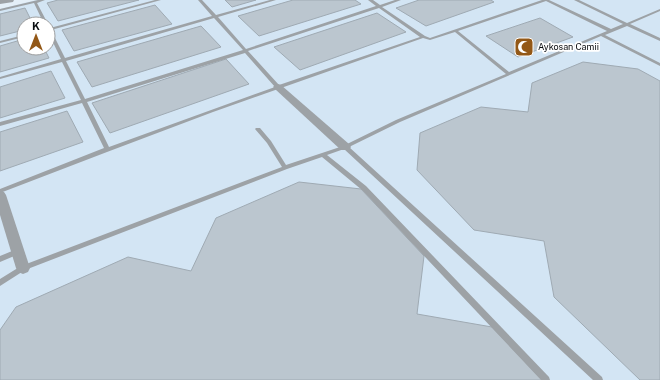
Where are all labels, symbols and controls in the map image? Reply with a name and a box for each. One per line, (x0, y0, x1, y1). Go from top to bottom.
north arrow (16, 16, 56, 56)
text: K (32, 20, 40, 32)
mosque icon: Aykosan Camii (513, 36, 535, 58)
place label: Aykosan Camii (538, 41, 599, 52)

